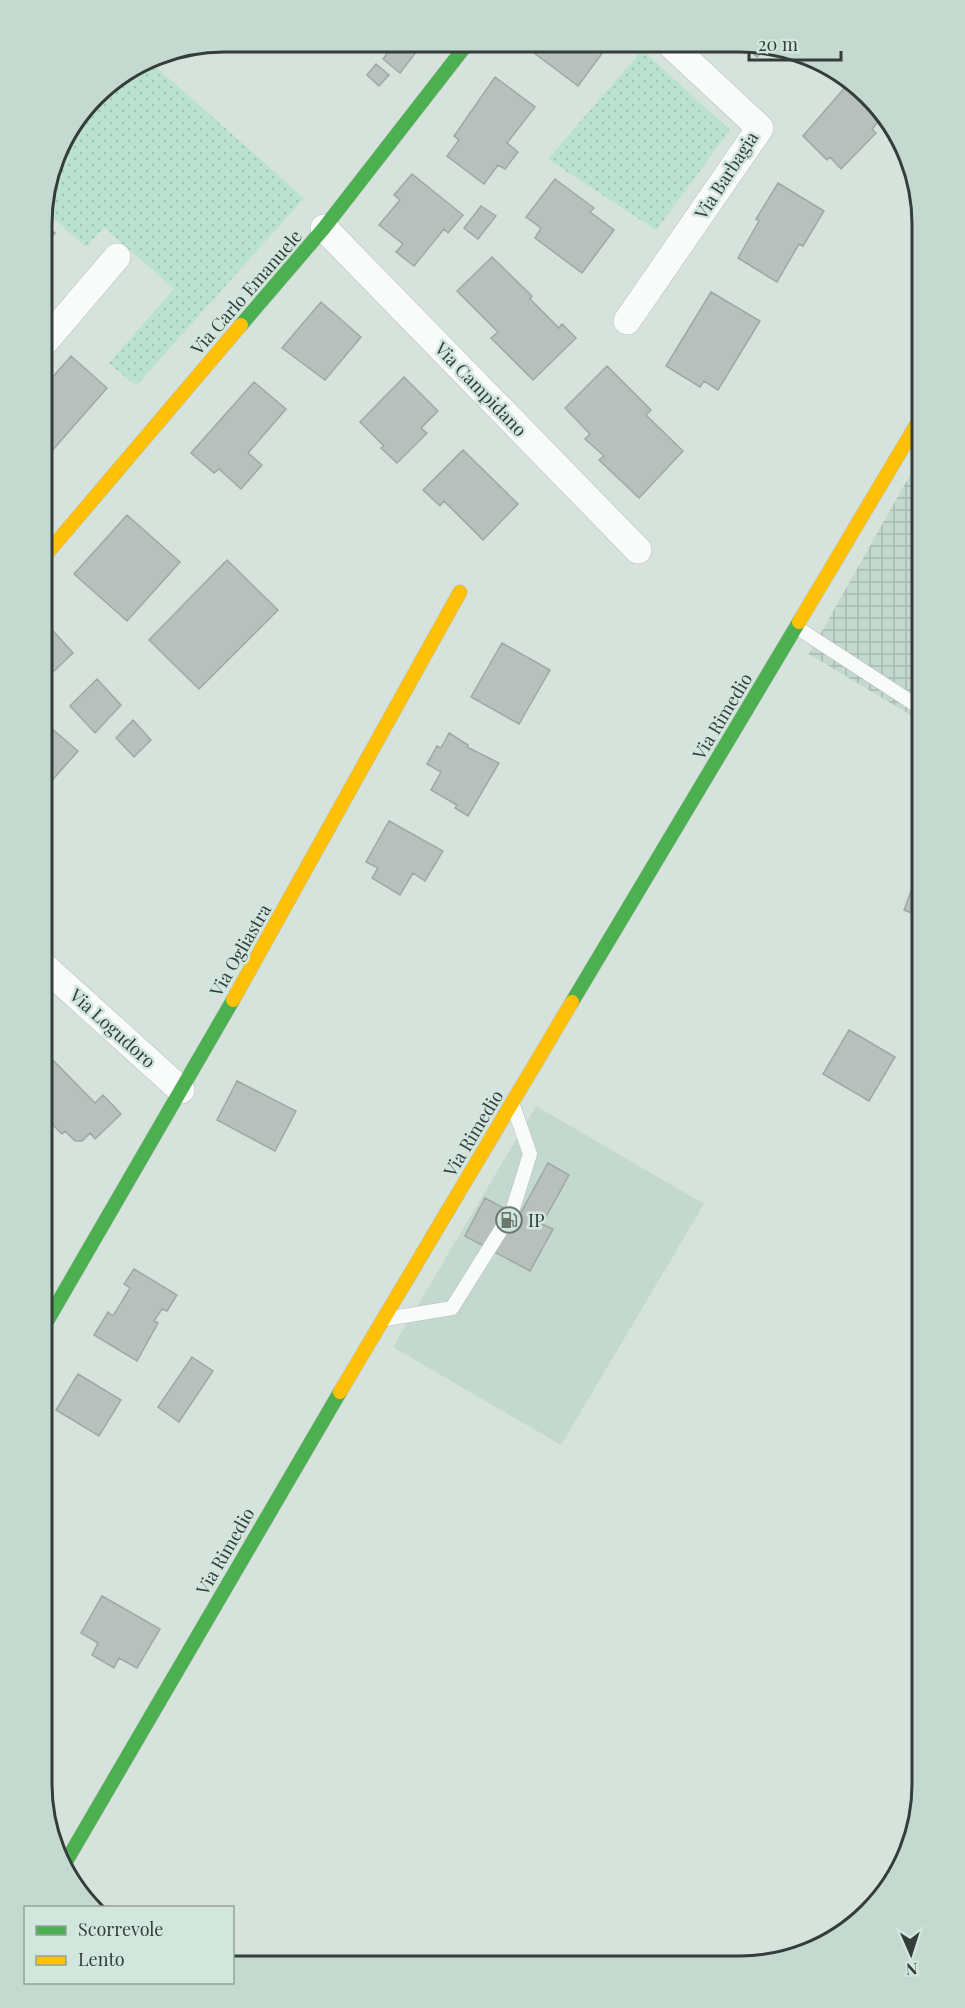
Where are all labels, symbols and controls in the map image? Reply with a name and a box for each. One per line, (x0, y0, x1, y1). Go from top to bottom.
scale bar (749, 24, 840, 62)
text: 20 m (758, 32, 798, 56)
street label: Via Barbagia (688, 127, 763, 224)
street label: Via Carlo Emanuele (184, 225, 307, 360)
street label: Via Campidano (429, 336, 532, 441)
street label: Via Rimedio (686, 668, 757, 765)
street label: Via Ogliastra (203, 899, 276, 1001)
street label: Via Logudoro (64, 982, 161, 1073)
street label: Via Rimedio (437, 1085, 508, 1182)
fuel station icon: IP (494, 1205, 524, 1235)
place label: IP (528, 1208, 545, 1232)
street label: Via Rimedio (190, 1503, 260, 1600)
legend (24, 1906, 234, 1984)
text: Scorrevole (78, 1917, 163, 1941)
north arrow (881, 1924, 941, 1984)
text: Lento (78, 1947, 125, 1971)
text: N (905, 1959, 918, 1980)

